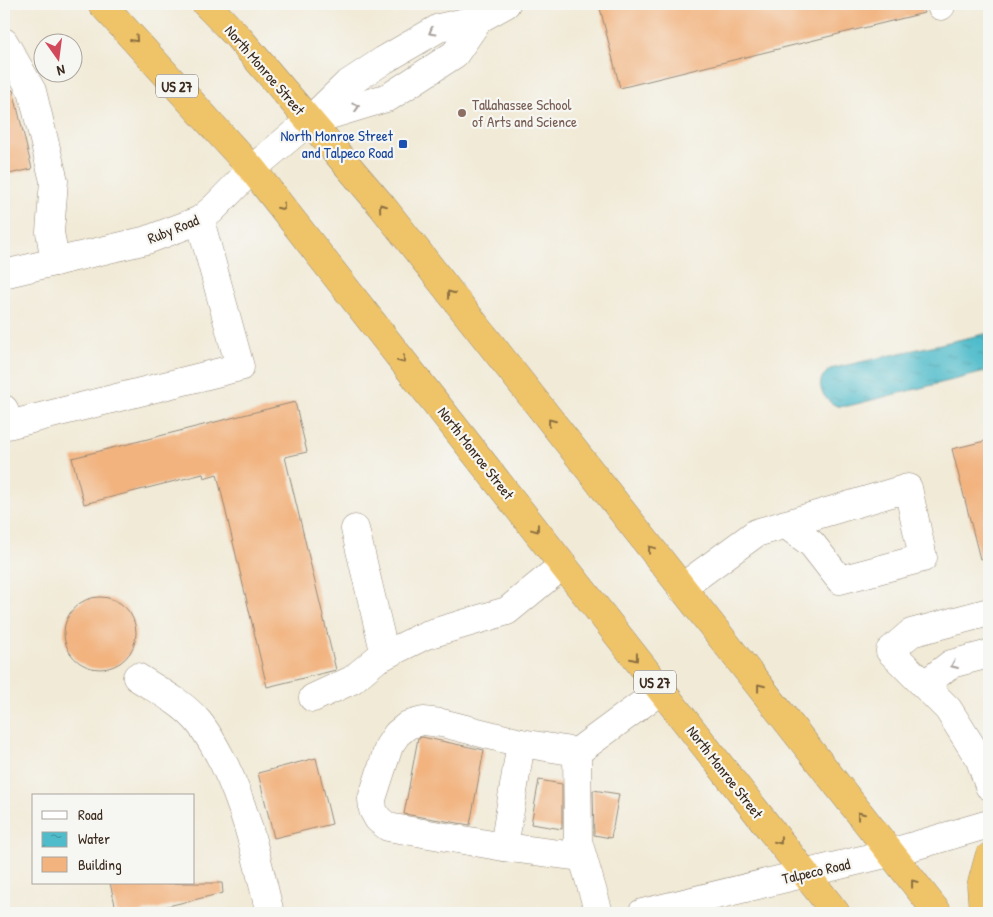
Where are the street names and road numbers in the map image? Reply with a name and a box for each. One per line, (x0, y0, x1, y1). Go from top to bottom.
street label: North Monroe Street (220, 21, 310, 120)
road number: US 27 (156, 74, 198, 98)
street label: Ruby Road (144, 209, 202, 249)
street label: North Monroe Street (433, 402, 519, 504)
road number: US 27 (634, 670, 676, 694)
street label: North Monroe Street (682, 721, 768, 823)
street label: Talpeco Road (780, 853, 852, 889)

